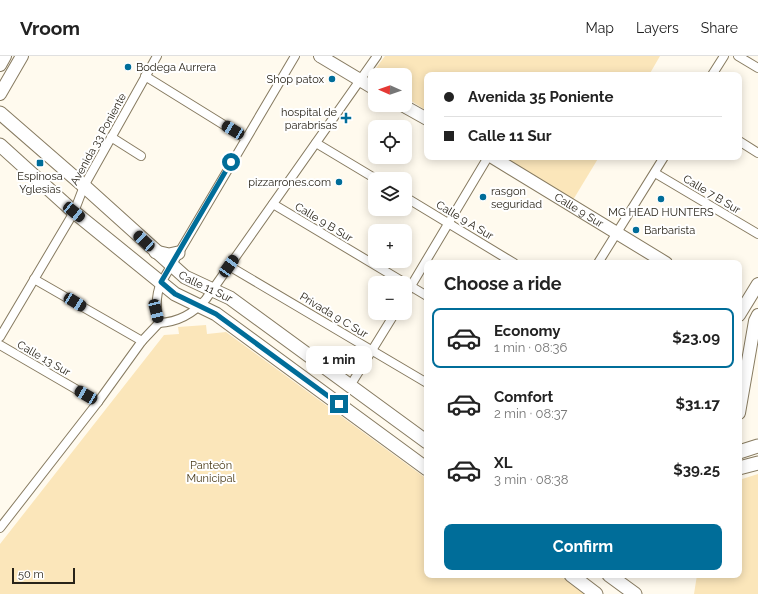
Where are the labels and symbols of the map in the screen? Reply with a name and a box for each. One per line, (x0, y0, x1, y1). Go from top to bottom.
place label: Bodega Aurrera (136, 61, 216, 74)
marker: Bodega Aurrera (123, 62, 133, 72)
north arrow (368, 68, 412, 112)
place label: Shop patox (267, 73, 324, 86)
marker: Shop patox (327, 74, 337, 84)
street label: Avenida 33 Poniente (68, 91, 129, 188)
place label: hospital de parabrisas (281, 106, 338, 132)
marker: hospital de parabrisas (340, 112, 352, 124)
car (220, 119, 246, 141)
route start (222, 153, 240, 171)
marker: Espinosa Yglesias (35, 158, 45, 168)
place label: Espinosa Yglesias (17, 170, 63, 196)
street label: Calle 7 B Sur (681, 172, 743, 217)
place label: pizzarrones.com (248, 176, 331, 189)
marker: pizzarrones.com (334, 177, 344, 187)
place label: rasgon seguridad (491, 185, 542, 211)
street label: Calle 9 Sur (552, 191, 606, 230)
marker: rasgon seguridad (478, 192, 488, 202)
marker: MG HEAD HUNTERS (656, 194, 666, 204)
street label: Calle 9 A Sur (434, 198, 496, 243)
car (61, 200, 87, 224)
street label: Calle 9 B Sur (292, 200, 355, 245)
place label: MG HEAD HUNTERS (608, 206, 714, 219)
place label: Barbarista (644, 224, 695, 237)
marker: Barbarista (631, 225, 641, 235)
car (131, 228, 157, 254)
car (217, 253, 241, 279)
street label: Calle 11 Sur (176, 268, 235, 305)
street label: Privada 9 C Sur (297, 290, 370, 341)
car (62, 291, 88, 313)
car (147, 298, 165, 324)
street label: Calle 13 Sur (15, 338, 73, 379)
callout: 1 min (306, 346, 372, 374)
car (73, 384, 99, 406)
route end (330, 395, 348, 413)
park label: Panteón Municipal (186, 459, 236, 485)
scale bar (12, 566, 75, 585)

